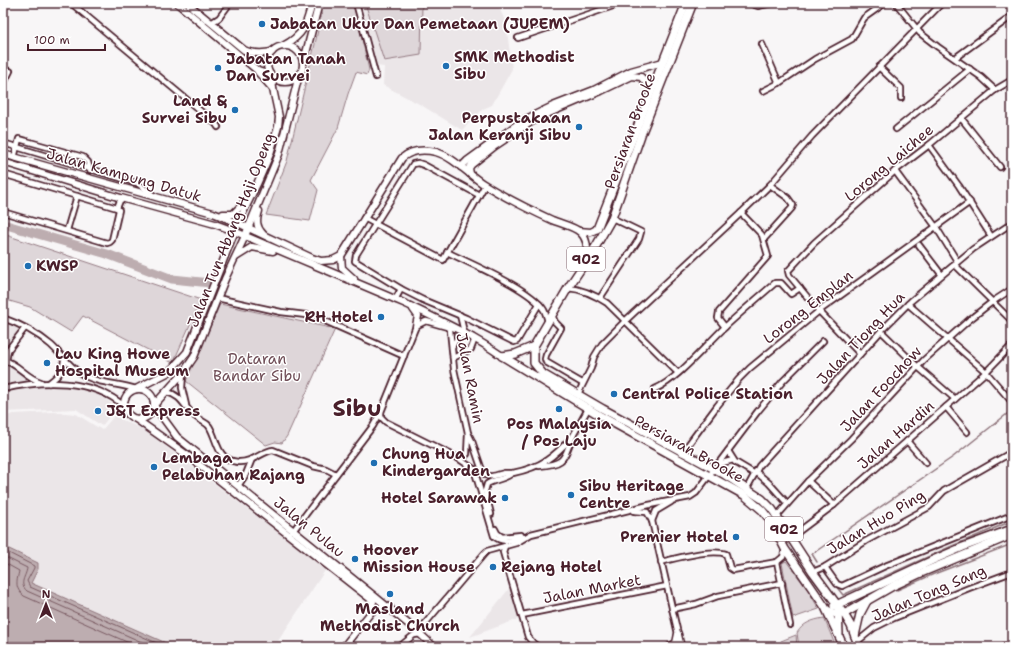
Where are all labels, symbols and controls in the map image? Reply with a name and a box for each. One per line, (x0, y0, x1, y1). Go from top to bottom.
place label: Jabatan Ukur Dan Pemetaan (JUPEM) (270, 14, 570, 34)
marker: Jabatan Ukur Dan Pemetaan (JUPEM) (257, 19, 267, 29)
scale bar (28, 26, 105, 52)
text: 100 m (34, 32, 70, 48)
place label: SMK Methodist Sibu (454, 47, 574, 84)
place label: Jabatan Tanah Dan Survei (226, 49, 346, 86)
marker: SMK Methodist Sibu (441, 61, 451, 71)
marker: Jabatan Tanah Dan Survei (213, 63, 223, 73)
street label: Persiaran Brooke (600, 70, 660, 192)
place label: Land & Survei Sibu (142, 91, 228, 128)
marker: Land & Survei Sibu (230, 105, 240, 115)
place label: Perpustakaan Jalan Keranji Sibu (429, 108, 571, 145)
street label: Lorong Laichee (840, 120, 938, 206)
marker: Perpustakaan Jalan Keranji Sibu (574, 122, 584, 132)
street label: Jalan Tun Abang Haji Openg (183, 130, 279, 330)
street label: Jalan Kampung Datuk (44, 143, 204, 207)
road number: 902 (567, 247, 605, 271)
place label: KWSP (36, 256, 78, 276)
marker: KWSP (23, 261, 33, 271)
street label: Lorong Emplan (759, 266, 857, 348)
street label: Jalan Tiong Hua (813, 287, 910, 389)
place label: RH Hotel (304, 307, 373, 327)
marker: RH Hotel (376, 312, 386, 322)
street label: Jalan Ramin (451, 331, 489, 425)
street label: Jalan Foochow (836, 342, 926, 436)
place label: Lau King Howe Hospital Museum (55, 344, 189, 381)
park label: Dataran Bandar Sibu (213, 349, 301, 386)
marker: Lau King Howe Hospital Museum (42, 358, 52, 368)
place label: Central Police Station (622, 384, 793, 404)
marker: Central Police Station (609, 389, 619, 399)
district label: Sibu (332, 393, 382, 423)
street label: Jalan Hardin (853, 396, 939, 474)
place label: J&T Express (106, 401, 200, 421)
marker: Pos Malaysia / Pos Laju (554, 404, 564, 414)
marker: J&T Express (93, 406, 103, 416)
street label: Persiaran Brooke (631, 411, 747, 487)
place label: Pos Malaysia / Pos Laju (507, 414, 612, 451)
place label: Chung Hua Kindergarden (382, 444, 490, 481)
place label: Lembaga Pelabuhan Rajang (162, 448, 305, 485)
marker: Chung Hua Kindergarden (369, 458, 379, 468)
marker: Lembaga Pelabuhan Rajang (149, 462, 159, 472)
place label: Sibu Heritage Centre (579, 476, 684, 513)
street label: Jalan Huo Ping (823, 485, 929, 559)
place label: Hotel Sarawak (381, 488, 497, 508)
marker: Sibu Heritage Centre (566, 490, 576, 500)
street label: Jalan Pulau (269, 492, 349, 562)
marker: Hotel Sarawak (500, 493, 510, 503)
road number: 902 (765, 517, 803, 541)
place label: Premier Hotel (620, 527, 728, 547)
marker: Premier Hotel (731, 532, 741, 542)
place label: Hoover Mission House (363, 540, 475, 577)
marker: Hoover Mission House (350, 554, 360, 564)
place label: Rejang Hotel (501, 557, 602, 577)
street label: Jalan Tong Sang (869, 560, 989, 626)
marker: Rejang Hotel (488, 562, 498, 572)
street label: Jalan Market (541, 570, 643, 608)
north arrow (26, 584, 66, 624)
text: N (42, 587, 51, 602)
marker: Masland Methodist Church (385, 589, 395, 599)
place label: Masland Methodist Church (320, 599, 460, 636)

